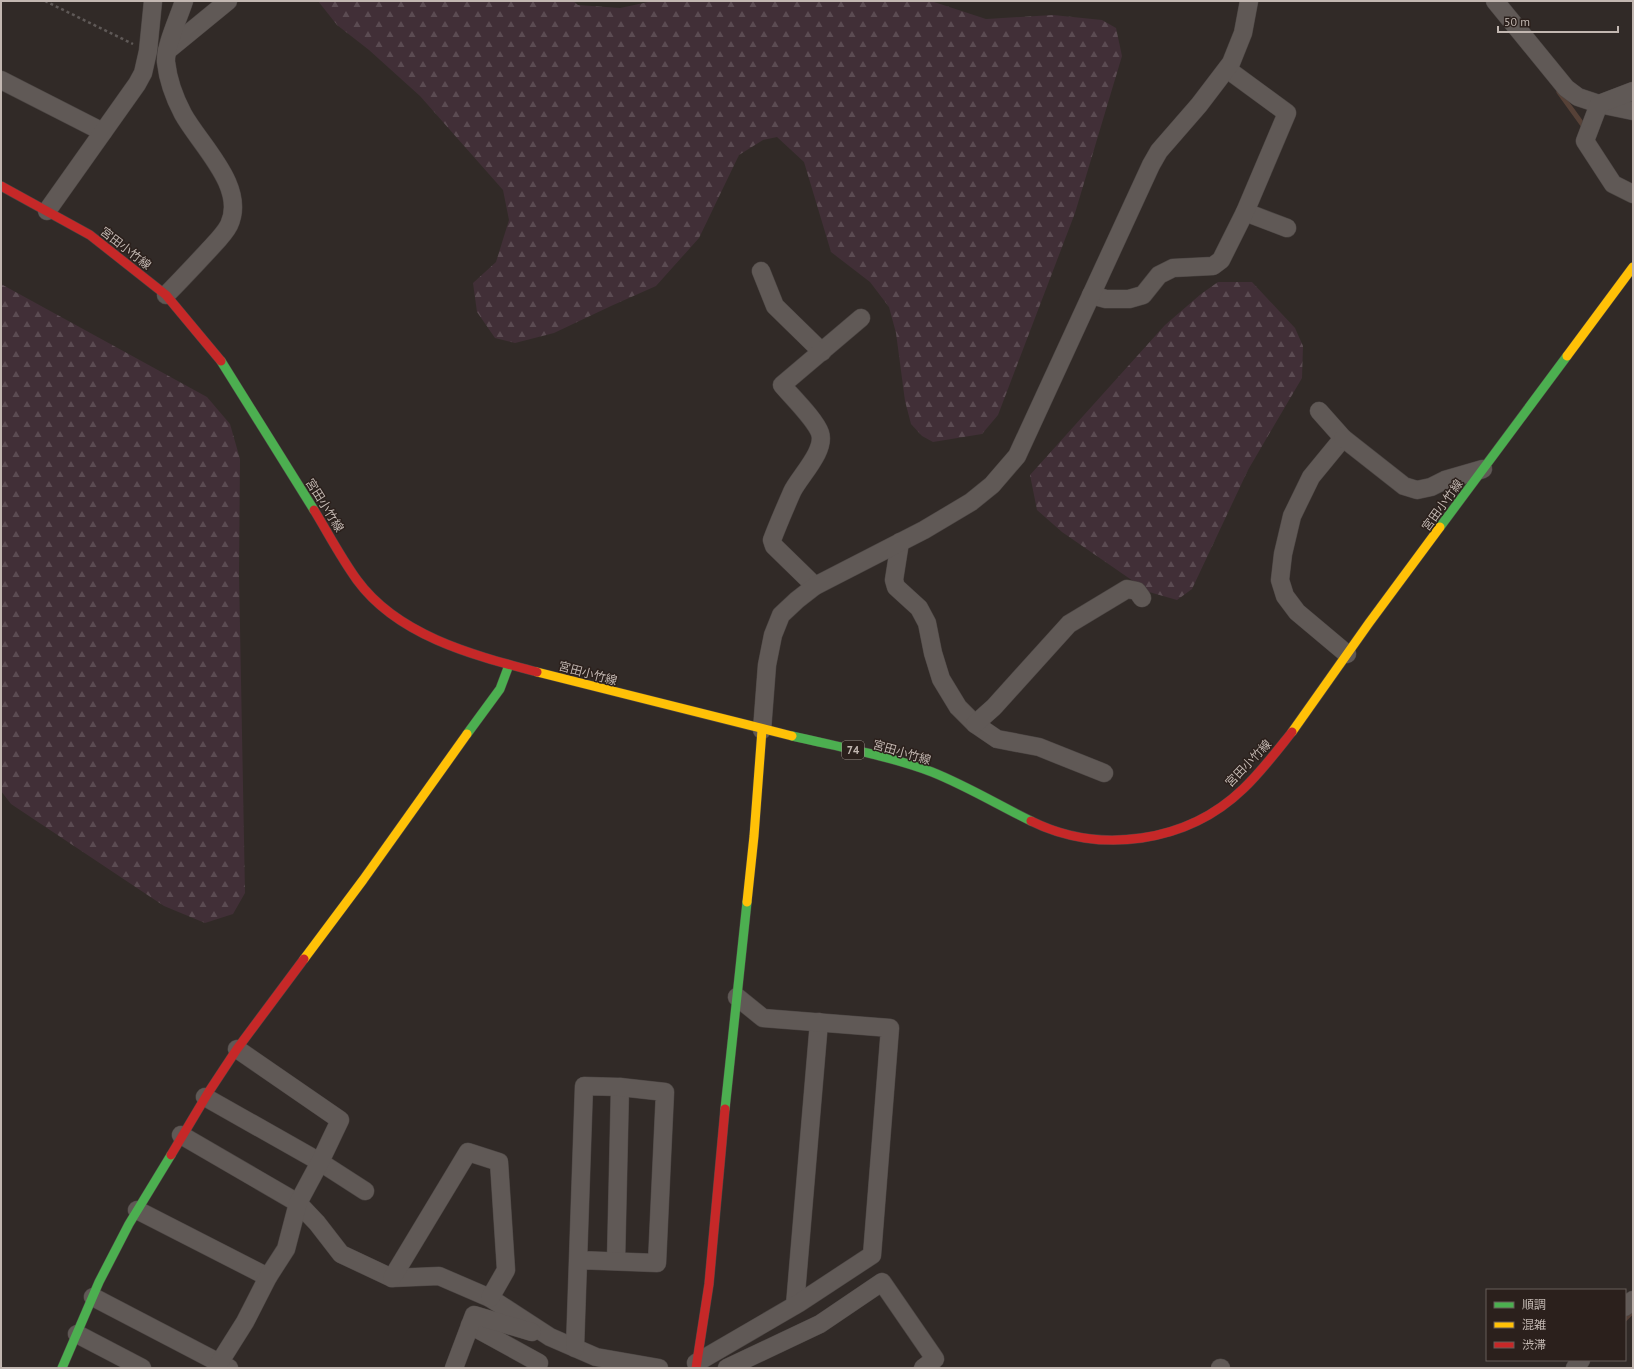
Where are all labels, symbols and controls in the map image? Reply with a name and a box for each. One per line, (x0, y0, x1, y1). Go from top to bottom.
scale bar (1498, 8, 1618, 34)
text: 50 m (1504, 14, 1530, 29)
street label: 宮田小竹線 (98, 224, 154, 272)
street label: 宮田小竹線 (303, 476, 347, 534)
street label: 宮田小竹線 (1418, 476, 1466, 534)
street label: 宮田小竹線 (557, 658, 619, 688)
street label: 宮田小竹線 (1222, 736, 1274, 790)
street label: 宮田小竹線 (871, 737, 933, 767)
road number: 74 (842, 741, 864, 759)
legend (1486, 1289, 1626, 1361)
text: 順調 (1522, 1297, 1546, 1312)
text: 混雑 (1522, 1317, 1546, 1332)
text: 渋滞 (1522, 1337, 1546, 1352)

